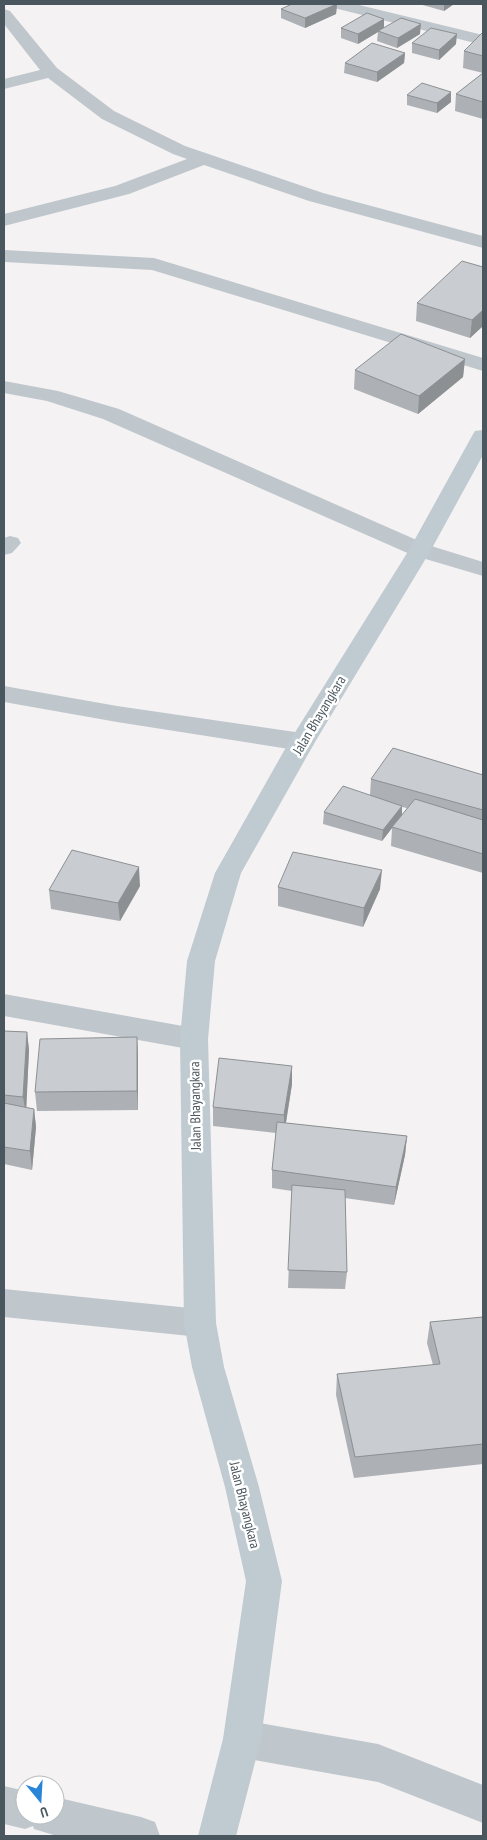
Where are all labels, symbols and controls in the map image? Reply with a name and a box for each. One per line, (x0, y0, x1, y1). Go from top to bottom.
street label: Jalan Bhayangkara (288, 672, 350, 759)
street label: Jalan Bhayangkara (185, 1061, 205, 1152)
street label: Jalan Bhayangkara (225, 1459, 264, 1550)
north arrow (15, 1775, 65, 1825)
text: U (38, 1803, 50, 1822)

